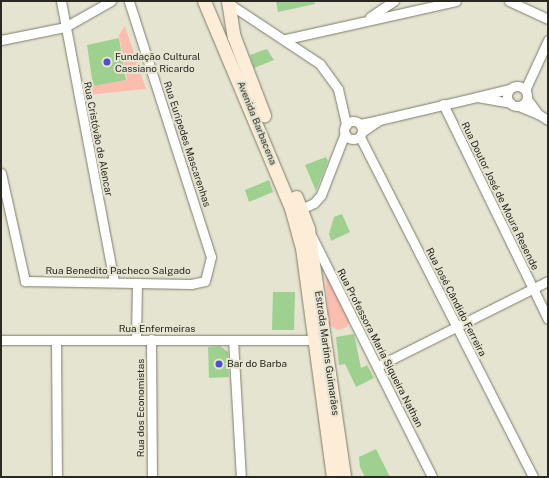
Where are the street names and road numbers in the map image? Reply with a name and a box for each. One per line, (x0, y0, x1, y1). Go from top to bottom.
street label: Avenida Barbacena (235, 79, 279, 167)
street label: Rua Euripedes Mascarenhas (161, 80, 213, 208)
street label: Rua Cristóvão de Alencar (81, 81, 115, 197)
street label: Rua Doutor José de Moura Resende (459, 120, 541, 272)
street label: Rua José Cândido Ferreira (423, 246, 489, 358)
street label: Rua Benedito Pacheco Salgado (45, 265, 191, 277)
street label: Rua Professora Maria Siqueira Nathan (335, 267, 425, 429)
street label: Estrada Martins Guimarães (312, 290, 342, 416)
street label: Rua Enfermeiras (119, 323, 195, 335)
street label: Rua dos Economistas (135, 359, 147, 457)

